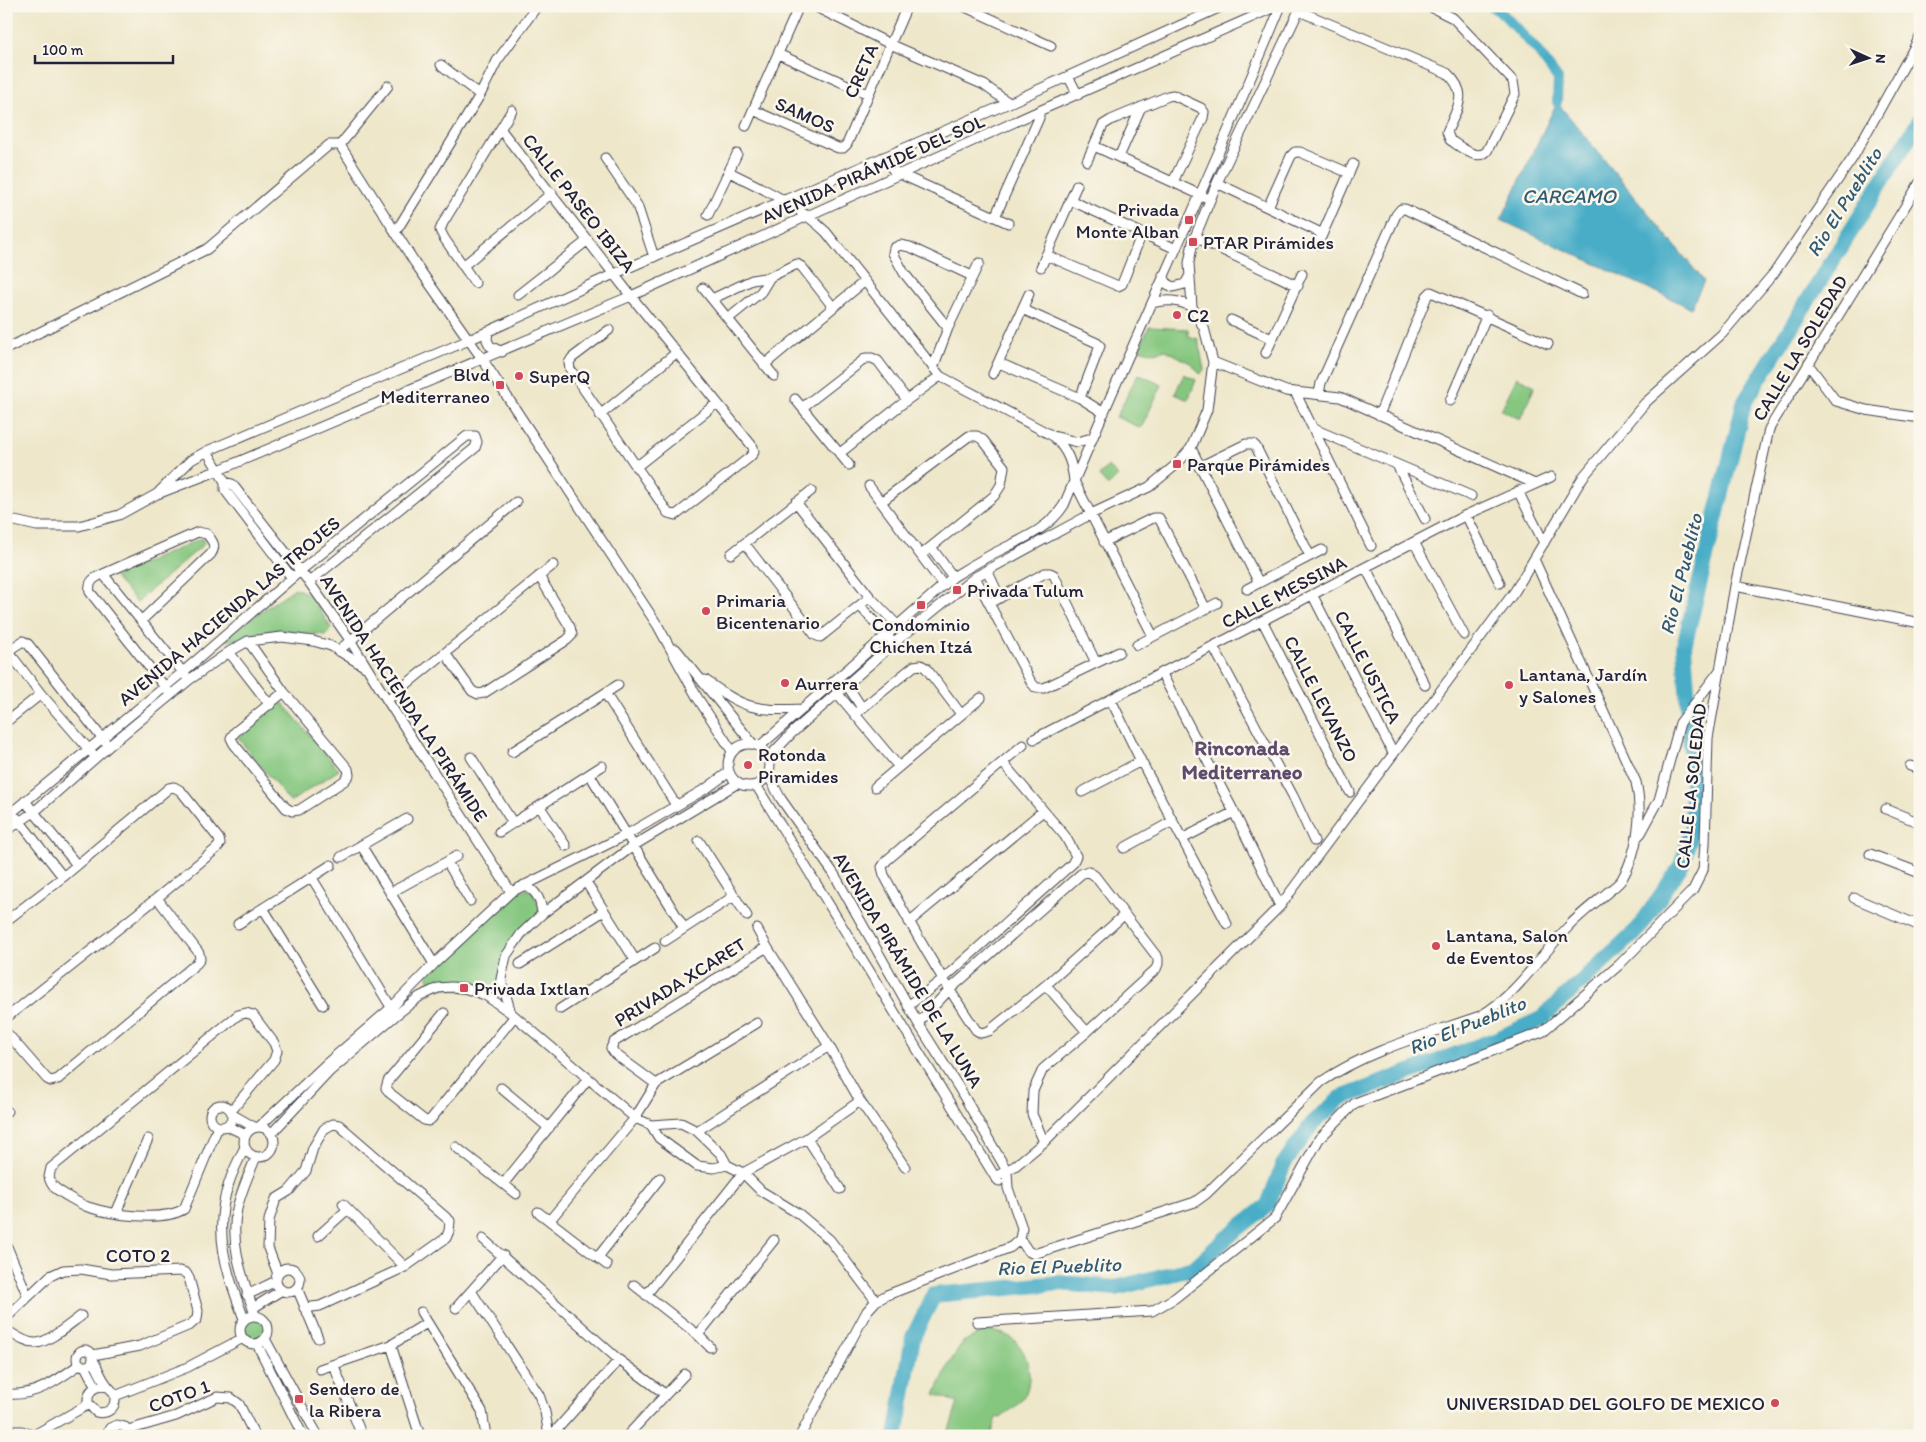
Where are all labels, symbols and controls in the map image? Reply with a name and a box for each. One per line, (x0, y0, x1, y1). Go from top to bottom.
scale bar (35, 32, 172, 64)
north arrow (1844, 32, 1894, 82)
street label: CRETA (839, 40, 883, 102)
text: 100 m (42, 41, 84, 59)
text: N (1872, 53, 1889, 64)
street label: SAMOS (772, 92, 838, 138)
street label: AVENIDA PIRÁMIDE DEL SOL (758, 109, 988, 229)
street label: CALLE PASEO IBIZA (518, 129, 640, 277)
water label: Rio El Pueblito (1801, 142, 1887, 261)
water label: CARCAMO (1522, 184, 1617, 208)
place label: Privada Monte Alban (1076, 198, 1179, 243)
marker: Privada Monte Alban (1183, 214, 1195, 226)
place label: PTAR Pirámides (1203, 231, 1334, 254)
marker: PTAR Pirámides (1187, 236, 1199, 248)
street label: CALLE LA SOLEDAD (1747, 271, 1853, 425)
place label: C2 (1187, 304, 1209, 327)
marker: C2 (1171, 309, 1183, 321)
place label: Blvd Mediterraneo (381, 363, 491, 408)
place label: SuperQ (529, 365, 590, 388)
marker: SuperQ (513, 370, 525, 382)
marker: Blvd Mediterraneo (494, 379, 506, 391)
place label: Parque Pirámides (1187, 453, 1330, 476)
marker: Parque Pirámides (1171, 458, 1183, 470)
water label: Rio El Pueblito (1654, 510, 1708, 637)
street label: AVENIDA HACIENDA LAS TROJES (113, 511, 345, 711)
street label: CALLE MESSINA (1218, 551, 1350, 633)
street label: AVENIDA HACIENDA LA PIRÁMIDE (315, 570, 493, 826)
place label: Privada Tulum (967, 579, 1084, 602)
marker: Privada Tulum (951, 584, 963, 596)
place label: Primaria Bicentenario (716, 589, 820, 634)
marker: Condominio Chichen Itzá (915, 599, 927, 611)
marker: Primaria Bicentenario (700, 605, 712, 617)
street label: CALLE USTICA (1330, 607, 1406, 727)
place label: Condominio Chichen Itzá (870, 613, 973, 658)
street label: CALLE LEVANZO (1279, 632, 1363, 766)
place label: Lantana, Jardín y Salones (1519, 663, 1647, 708)
place label: Aurrera (795, 672, 859, 695)
marker: Aurrera (779, 677, 791, 689)
marker: Lantana, Jardín y Salones (1503, 679, 1515, 691)
street label: CALLE LA SOLEDAD (1671, 702, 1711, 870)
district label: Rinconada Mediterraneo (1182, 735, 1303, 784)
place label: Rotonda Piramides (758, 743, 839, 788)
marker: Rotonda Piramides (742, 759, 754, 771)
street label: AVENIDA PIRÁMIDE DE LA LUNA (828, 848, 988, 1092)
place label: Lantana, Salon de Eventos (1446, 924, 1568, 969)
street label: PRIVADA XCARET (610, 932, 750, 1032)
marker: Lantana, Salon de Eventos (1430, 940, 1442, 952)
place label: Privada Ixtlan (474, 977, 590, 1000)
marker: Privada Ixtlan (458, 982, 470, 994)
water label: Rio El Pueblito (1405, 990, 1530, 1059)
street label: COTO 2 (106, 1244, 170, 1267)
water label: Rio El Pueblito (997, 1252, 1122, 1280)
street label: COTO 1 (145, 1374, 213, 1418)
place label: Sendero de la Ribera (309, 1377, 400, 1422)
place label: UNIVERSIDAD DEL GOLFO DE MEXICO (1446, 1392, 1765, 1415)
marker: Sendero de la Ribera (293, 1393, 305, 1405)
marker: UNIVERSIDAD DEL GOLFO DE MEXICO (1769, 1397, 1781, 1409)

